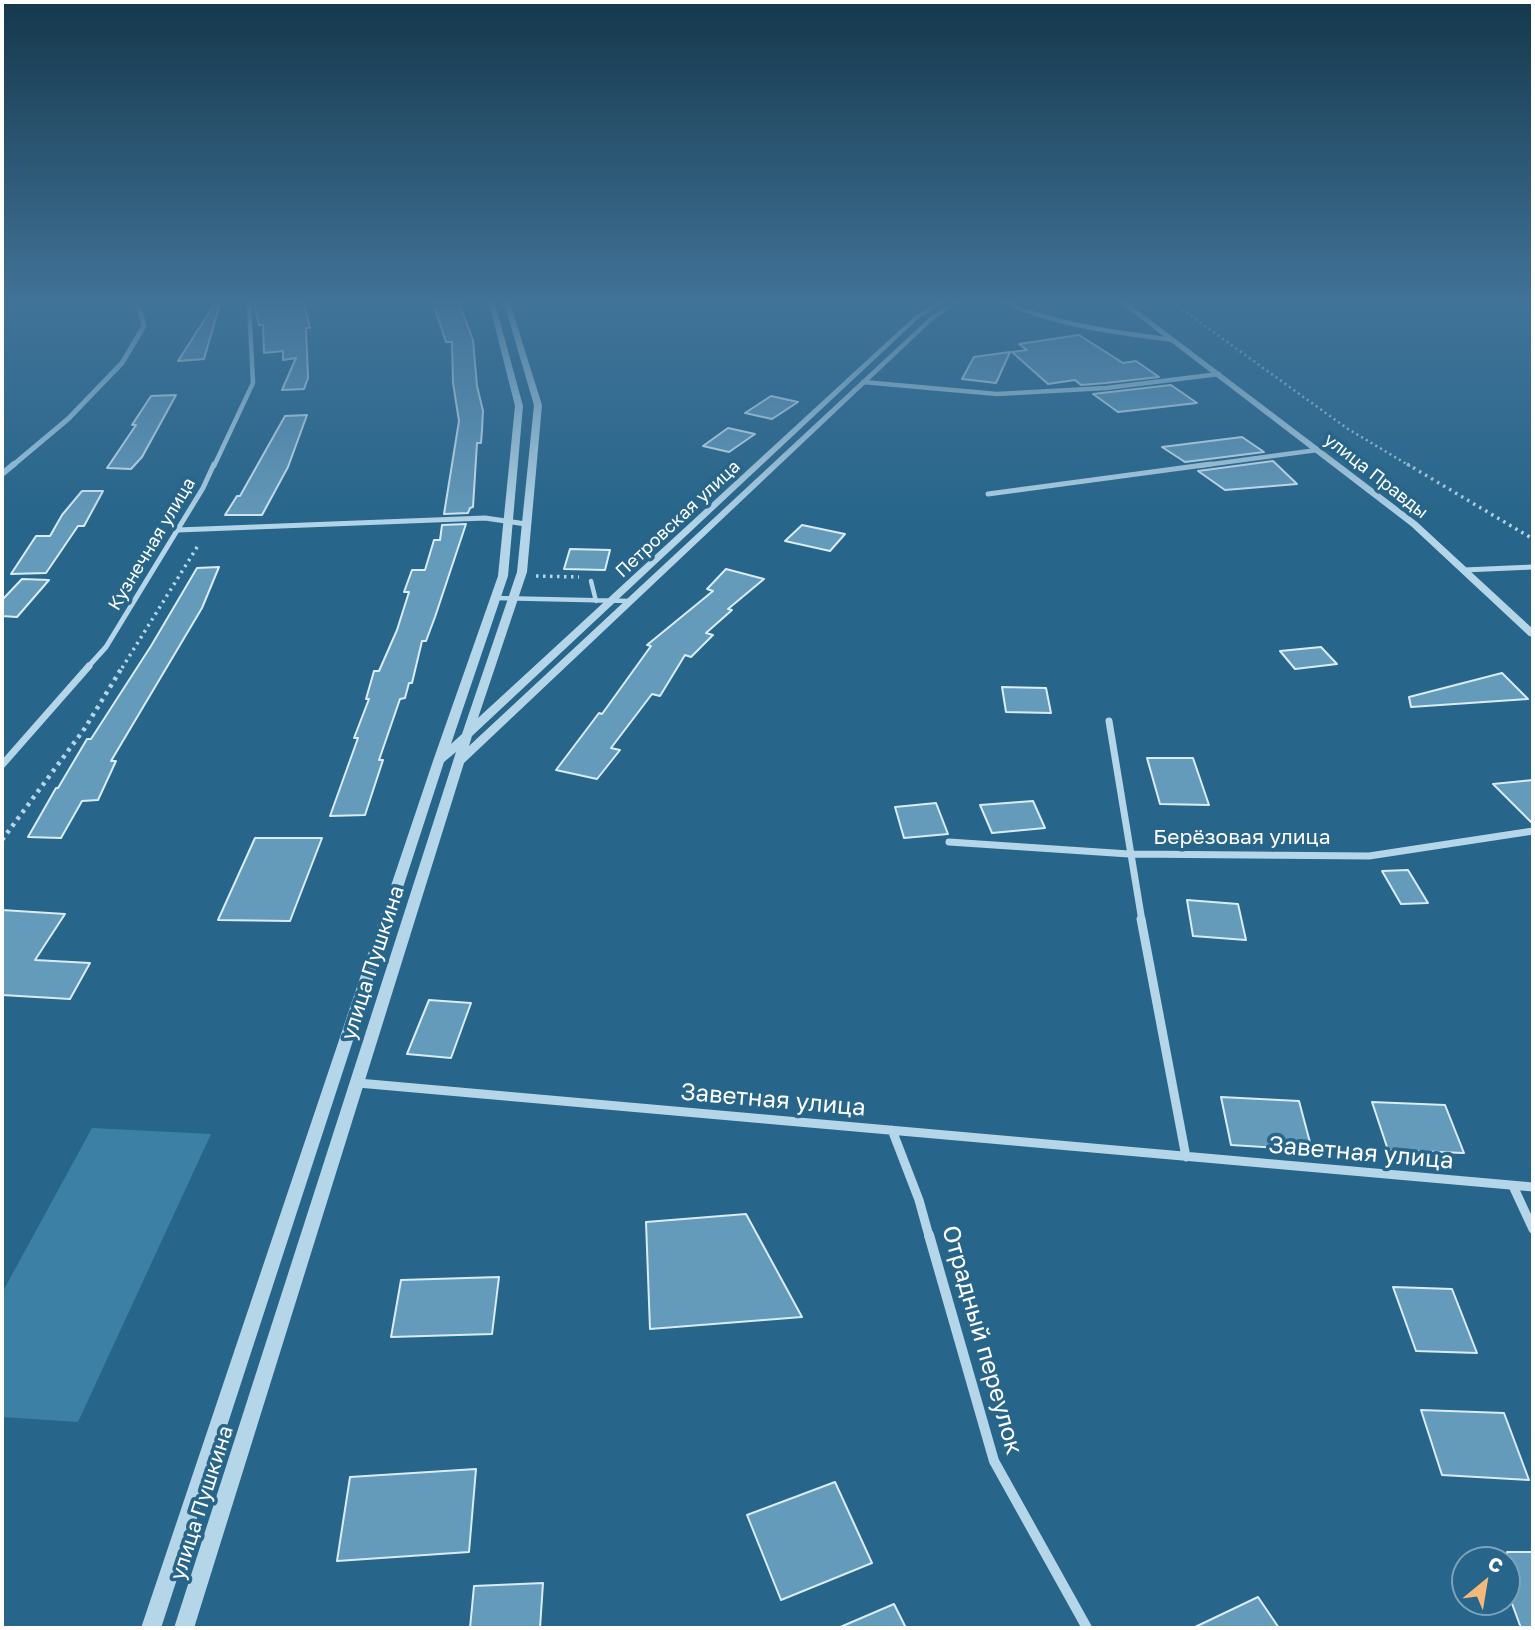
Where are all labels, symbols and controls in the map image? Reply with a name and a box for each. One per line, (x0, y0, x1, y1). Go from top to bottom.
street label: улица Правды (1320, 429, 1432, 523)
street label: Петровская улица (611, 456, 745, 582)
street label: Кузнечная улица (104, 474, 200, 614)
street label: Берёзовая улица (1153, 824, 1331, 850)
street label: улица Пушкина (336, 883, 410, 1043)
street label: Заветная улица (679, 1078, 867, 1122)
street label: Заветная улица (1267, 1131, 1455, 1175)
street label: Отрадный переулок (936, 1222, 1028, 1458)
street label: улица Пушкина (165, 1423, 239, 1583)
north arrow (1451, 1546, 1521, 1616)
text: С (1484, 1551, 1507, 1577)

